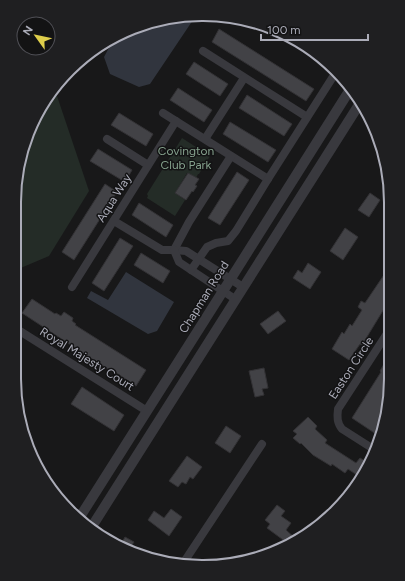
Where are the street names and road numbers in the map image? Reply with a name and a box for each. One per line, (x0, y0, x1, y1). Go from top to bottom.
street label: Aqua Way (94, 171, 135, 225)
street label: Chapman Road (176, 258, 232, 336)
street label: Royal Majesty Court (37, 324, 137, 394)
street label: Easton Circle (326, 334, 376, 402)

